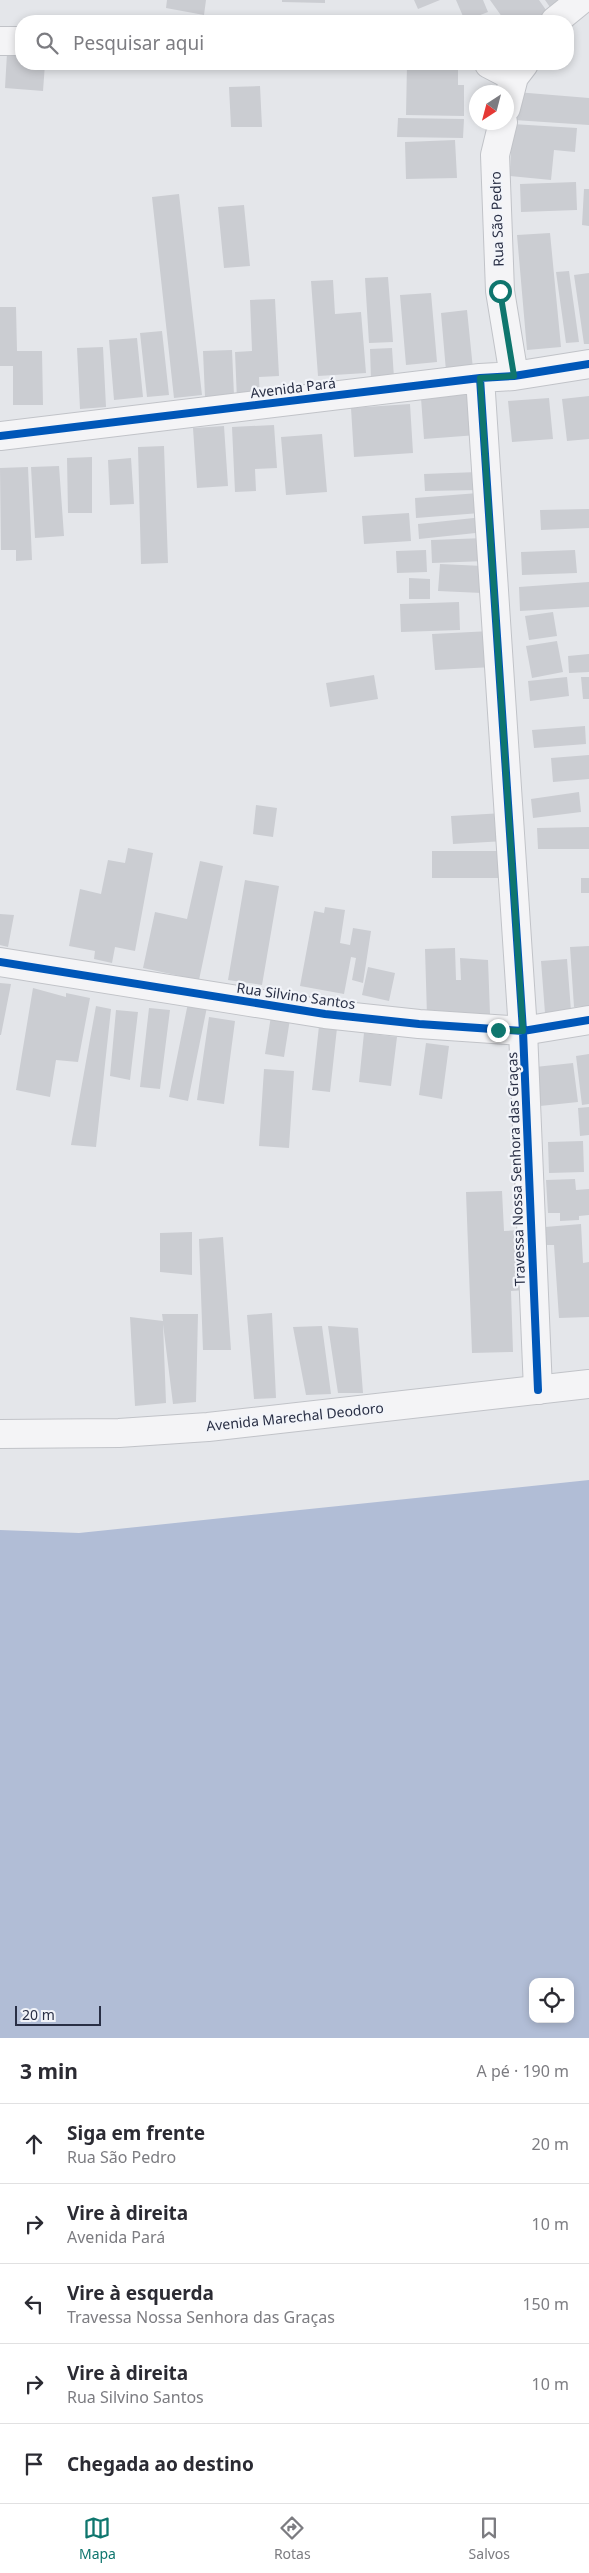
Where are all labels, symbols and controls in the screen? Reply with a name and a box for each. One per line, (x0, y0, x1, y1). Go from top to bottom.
search box (15, 15, 574, 70)
icon: search (33, 29, 61, 57)
text: Pesquisar aqui (73, 30, 204, 56)
north arrow (469, 85, 514, 130)
street label: Rua São Pedro (485, 171, 508, 267)
route start (489, 280, 512, 303)
street label: Avenida Pará (249, 373, 337, 402)
street label: Rua Silvino Santos (235, 978, 357, 1013)
route end (487, 1019, 510, 1042)
street label: Travessa Nossa Senhora das Graças (502, 1051, 529, 1286)
street label: Avenida Marechal Deodoro (205, 1398, 385, 1435)
map controls (529, 1978, 574, 2023)
button: locate (529, 1978, 574, 2023)
scale bar (15, 2003, 101, 2026)
text: 20 m (22, 2005, 55, 2024)
text: 3 min (20, 2057, 78, 2085)
text: A pé · 190 m (477, 2060, 569, 2082)
text: Siga em frente (67, 2120, 205, 2146)
icon: ahead (20, 2130, 48, 2158)
text: 20 m (532, 2133, 569, 2155)
text: Rua São Pedro (67, 2146, 176, 2168)
text: Vire à direita (67, 2200, 188, 2226)
icon: right (20, 2210, 48, 2238)
text: 10 m (532, 2213, 569, 2235)
text: Avenida Pará (67, 2226, 165, 2248)
text: Vire à esquerda (67, 2280, 214, 2306)
icon: left (20, 2290, 48, 2318)
text: 150 m (522, 2293, 569, 2315)
text: Travessa Nossa Senhora das Graças (67, 2306, 335, 2328)
text: Vire à direita (67, 2360, 188, 2386)
icon: right (20, 2370, 48, 2398)
text: 10 m (532, 2373, 569, 2395)
text: Rua Silvino Santos (67, 2386, 204, 2408)
icon: arrive (20, 2450, 48, 2478)
text: Chegada ao destino (67, 2451, 254, 2477)
tab: Mapa (79, 2514, 116, 2563)
tab: Rotas (274, 2514, 311, 2563)
tab: Salvos (469, 2514, 510, 2563)

